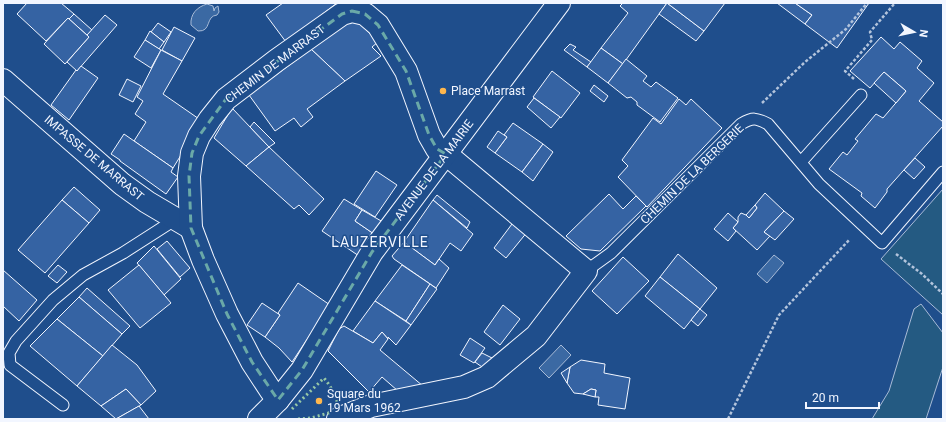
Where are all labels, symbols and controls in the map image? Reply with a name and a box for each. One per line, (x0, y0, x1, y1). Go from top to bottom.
north arrow (894, 12, 934, 52)
street label: CHEMIN DE MARRAST (222, 22, 328, 106)
text: N (916, 29, 930, 39)
place label: Place Marrast (451, 84, 525, 98)
marker: Place Marrast (438, 86, 448, 96)
street label: IMPASSE DE MARRAST (41, 112, 147, 204)
street label: AVENUE DE LA MAIRIE (392, 117, 476, 223)
street label: CHEMIN DE LA BERGERIE (638, 121, 747, 227)
district label: LAUZERVILLE (331, 234, 429, 250)
scale bar (806, 384, 879, 410)
place label: Square du 19 Mars 1962 (327, 387, 401, 415)
text: 20 m (812, 391, 839, 405)
marker: Square du 19 Mars 1962 (314, 396, 324, 406)

